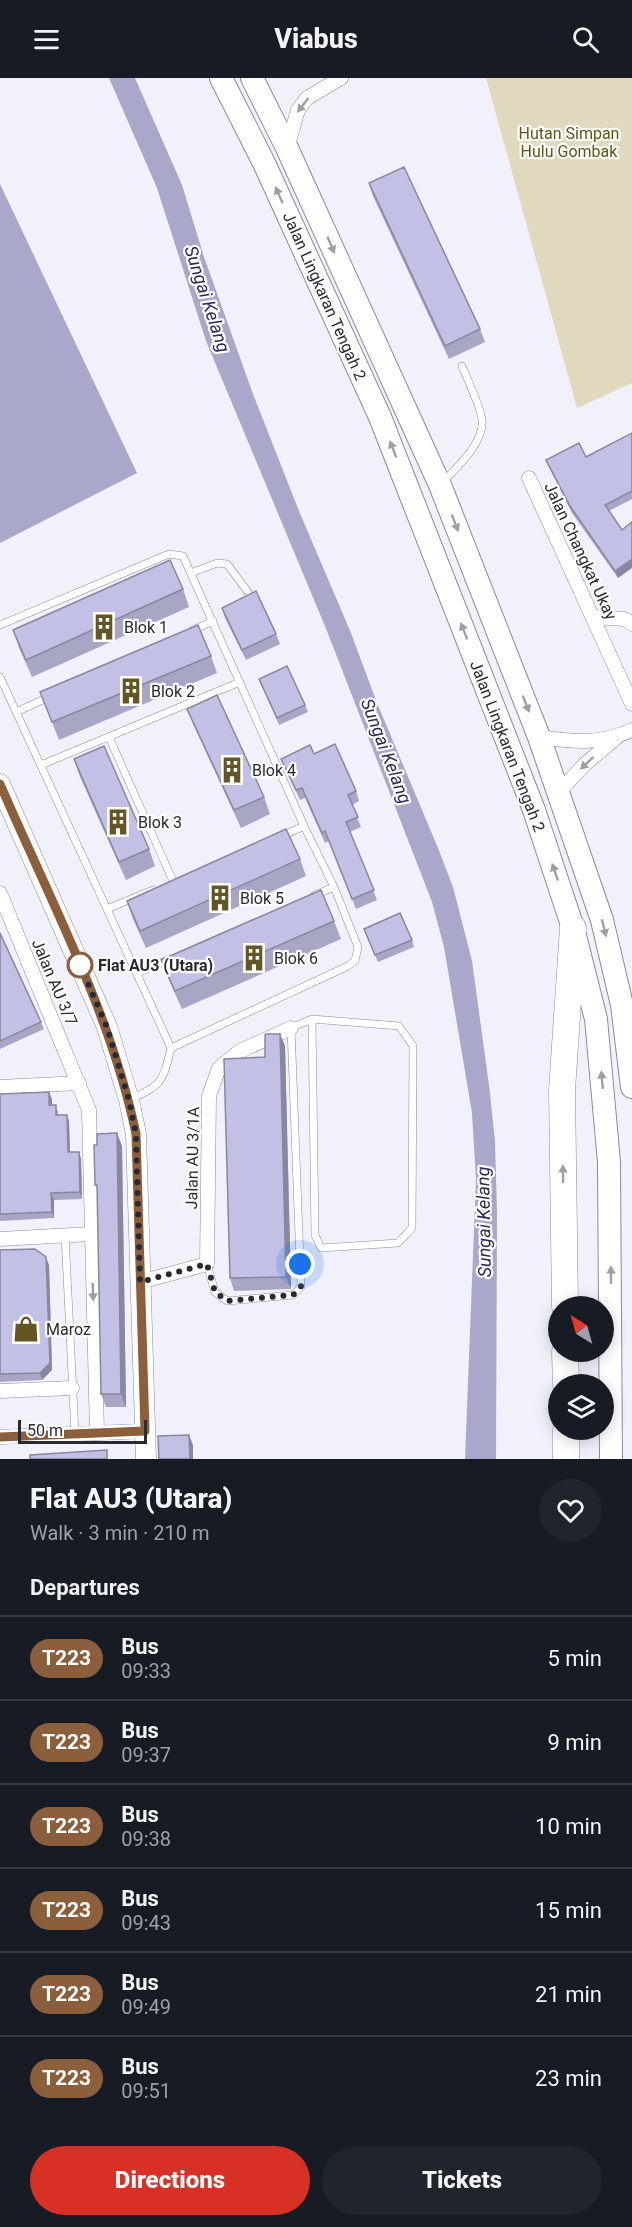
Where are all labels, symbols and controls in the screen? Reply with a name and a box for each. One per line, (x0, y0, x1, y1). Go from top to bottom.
icon: menu (30, 23, 63, 56)
text: Viabus (274, 23, 358, 55)
icon: search (569, 23, 602, 56)
one-way arrow (297, 97, 309, 113)
park label: Hutan Simpan Hulu Gombak (519, 124, 619, 161)
one-way arrow (274, 186, 283, 203)
street label: Jalan Lingkaran Tengah 2 (279, 209, 370, 383)
one-way arrow (326, 236, 335, 253)
water label: Sungai Kelang (180, 243, 235, 355)
one-way arrow (387, 440, 397, 458)
street label: Jalan Changkat Ukay (540, 480, 621, 623)
one-way arrow (450, 514, 460, 532)
building icon: Blok 1 (89, 612, 119, 642)
place label: Blok 1 (124, 618, 168, 637)
one-way arrow (458, 622, 468, 640)
street label: Jalan Lingkaran Tengah 2 (466, 658, 549, 835)
building icon: Blok 2 (116, 676, 146, 706)
place label: Blok 2 (151, 682, 195, 701)
water label: Sungai Kelang (357, 695, 416, 806)
one-way arrow (522, 695, 531, 713)
building icon: Blok 4 (217, 755, 247, 785)
one-way arrow (580, 756, 595, 769)
place label: Blok 4 (252, 761, 296, 780)
building icon: Blok 3 (103, 807, 133, 837)
place label: Blok 3 (138, 813, 182, 832)
one-way arrow (549, 863, 559, 881)
building icon: Blok 5 (205, 883, 235, 913)
place label: Blok 5 (240, 889, 284, 908)
one-way arrow (599, 919, 609, 937)
street label: Jalan AU 3/7 (28, 936, 81, 1028)
building icon: Blok 6 (239, 943, 269, 973)
place label: Blok 6 (274, 949, 318, 968)
marker: Flat AU3 (Utara) (67, 952, 93, 978)
place label: Flat AU3 (Utara) (98, 956, 213, 975)
one-way arrow (597, 1070, 607, 1089)
street label: Jalan AU 3/1A (182, 1106, 203, 1209)
one-way arrow (558, 1164, 568, 1183)
water label: Sungai Kelang (472, 1166, 495, 1278)
your location (285, 1249, 315, 1279)
one-way arrow (606, 1265, 616, 1284)
one-way arrow (88, 1283, 97, 1302)
north arrow (548, 1296, 614, 1362)
map controls (548, 1296, 614, 1440)
shop icon: Maroz (11, 1314, 41, 1344)
place label: Maroz (46, 1320, 91, 1339)
button: layers (548, 1374, 614, 1440)
scale bar (18, 1417, 147, 1444)
text: 50 m (27, 1421, 63, 1440)
button: heart (539, 1479, 602, 1542)
text: Flat AU3 (Utara) (30, 1482, 232, 1515)
text: Walk · 3 min · 210 m (30, 1521, 209, 1545)
text: Departures (30, 1575, 140, 1600)
text: Bus (121, 1634, 159, 1659)
text: T223 (42, 1646, 91, 1670)
text: 5 min (547, 1646, 602, 1671)
text: 09:33 (121, 1659, 171, 1683)
text: Bus (121, 1718, 159, 1743)
text: T223 (42, 1730, 91, 1754)
text: 9 min (547, 1730, 602, 1755)
text: 09:37 (121, 1743, 171, 1767)
text: Bus (121, 1802, 159, 1827)
text: T223 (42, 1814, 91, 1838)
text: 10 min (535, 1814, 602, 1839)
text: 09:38 (121, 1827, 171, 1851)
text: Bus (121, 1886, 159, 1911)
text: T223 (42, 1898, 91, 1922)
text: 15 min (535, 1898, 602, 1923)
text: 09:43 (121, 1911, 171, 1935)
text: Bus (121, 1970, 159, 1995)
text: T223 (42, 1982, 91, 2006)
text: 21 min (535, 1982, 602, 2007)
text: 09:49 (121, 1995, 171, 2019)
text: Bus (121, 2054, 159, 2079)
text: T223 (42, 2066, 91, 2090)
text: 23 min (535, 2066, 602, 2091)
text: 09:51 (121, 2079, 171, 2103)
button: Directions (30, 2146, 310, 2215)
button: Tickets (322, 2146, 602, 2215)

